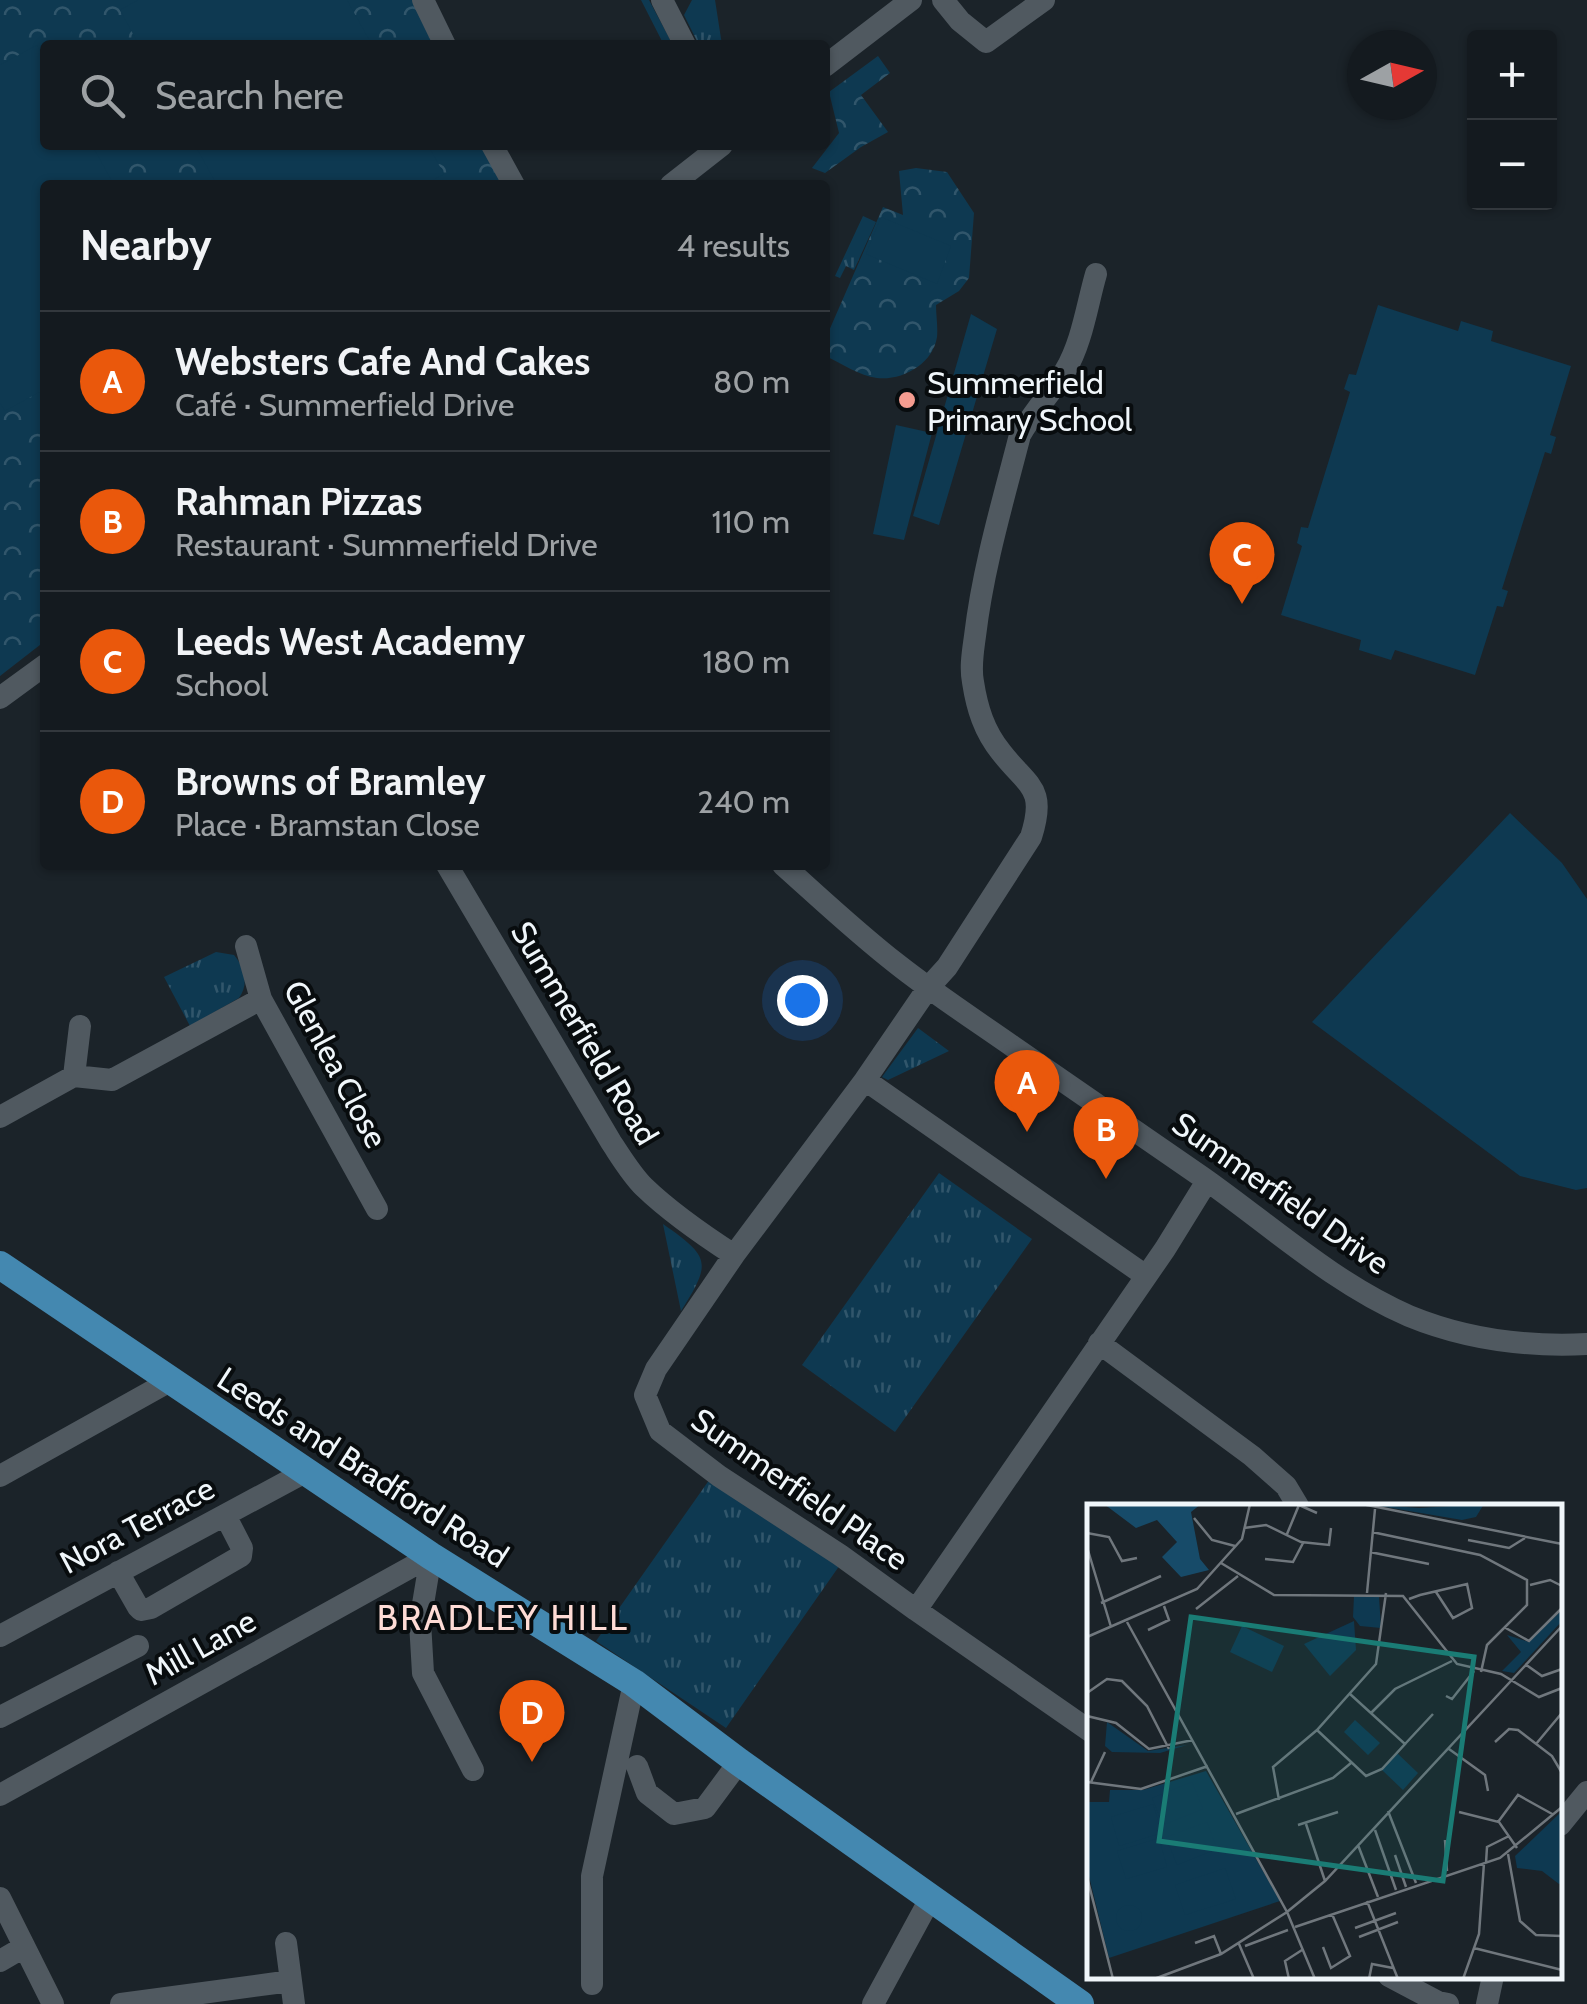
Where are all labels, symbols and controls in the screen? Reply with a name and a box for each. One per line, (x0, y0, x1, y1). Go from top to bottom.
north arrow (1347, 30, 1437, 120)
map controls (1467, 30, 1557, 210)
button: + (1467, 30, 1557, 120)
search box (40, 40, 830, 150)
icon: search (75, 68, 130, 123)
text: Search here (155, 72, 344, 119)
button: − (1467, 120, 1557, 210)
text: Nearby (80, 219, 212, 271)
text: 4 results (677, 226, 790, 265)
text: Websters Cafe And Cakes (175, 338, 590, 385)
text: A (102, 362, 123, 401)
text: 80 m (713, 362, 790, 401)
place label: Summerfield Primary School (927, 363, 1133, 439)
text: Café · Summerfield Drive (175, 385, 514, 424)
marker: Summerfield Primary School (896, 389, 918, 411)
text: Rahman Pizzas (175, 478, 422, 525)
text: B (102, 502, 123, 541)
text: 110 m (712, 502, 790, 541)
pin: C (1210, 522, 1274, 604)
text: Restaurant · Summerfield Drive (175, 525, 598, 564)
text: Leeds West Academy (175, 618, 525, 665)
text: C (103, 642, 122, 681)
text: 180 m (703, 642, 790, 681)
text: School (175, 665, 268, 704)
text: Browns of Bramley (175, 758, 486, 805)
text: D (101, 782, 124, 821)
text: 240 m (697, 782, 790, 821)
text: Place · Bramstan Close (175, 805, 480, 844)
street label: Summerfield Road (503, 914, 667, 1152)
street label: Glenlea Close (276, 974, 396, 1154)
your location (777, 975, 828, 1026)
pin: A (994, 1050, 1060, 1132)
pin: B (1074, 1096, 1138, 1179)
street label: Summerfield Drive (1165, 1104, 1397, 1282)
street label: Leeds and Bradford Road (210, 1358, 516, 1576)
street label: Summerfield Place (684, 1400, 916, 1578)
street label: Nora Terrace (53, 1468, 221, 1582)
inset map (1087, 1504, 1562, 1979)
district label: BRADLEY HILL (377, 1596, 629, 1639)
street label: Mill Lane (138, 1601, 262, 1693)
pin: D (500, 1680, 564, 1762)

